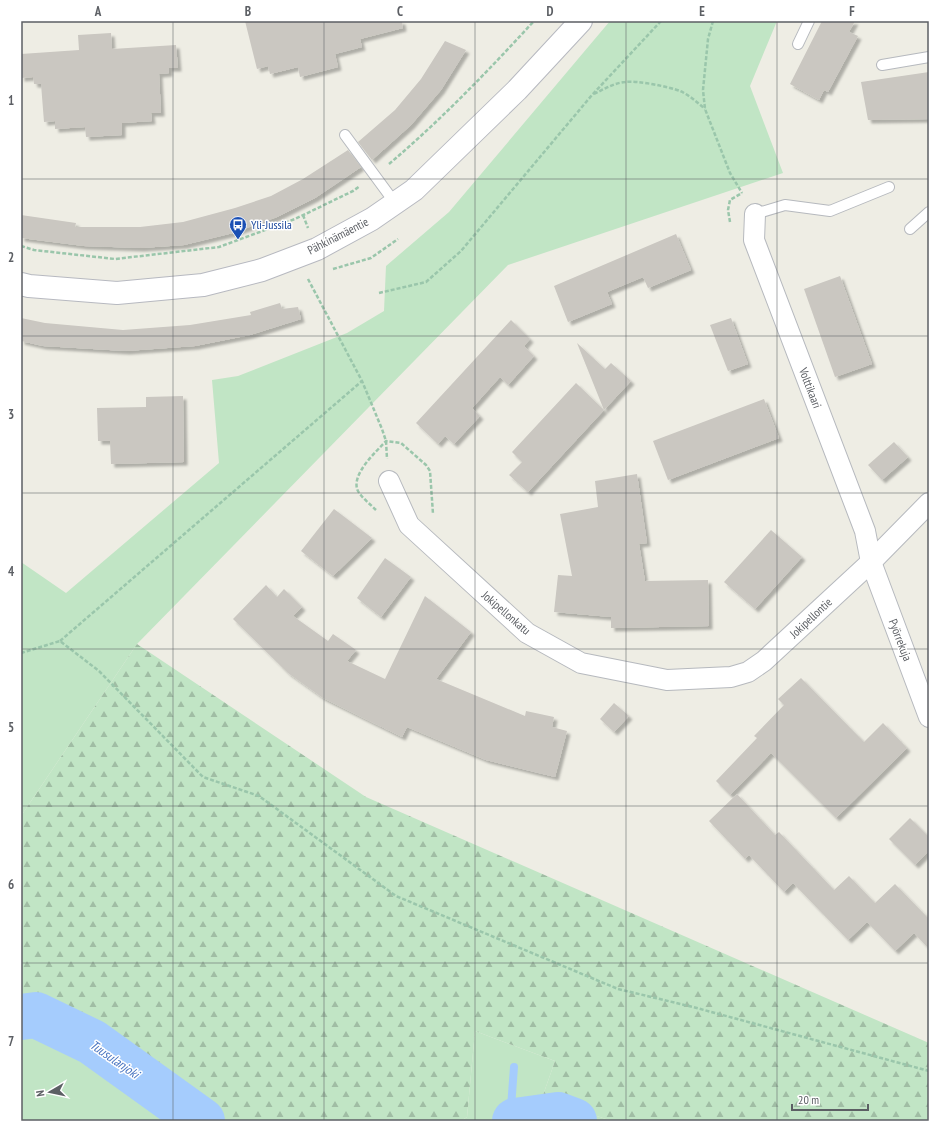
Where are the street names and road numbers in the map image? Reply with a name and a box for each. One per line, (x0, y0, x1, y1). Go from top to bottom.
street label: Pähkinämäentie (305, 214, 371, 257)
street label: Volttikaari (796, 364, 825, 410)
street label: Jokipellonkatu (478, 587, 534, 638)
street label: Jokipellontie (786, 594, 835, 642)
street label: Pyörrekuja (886, 617, 915, 663)

